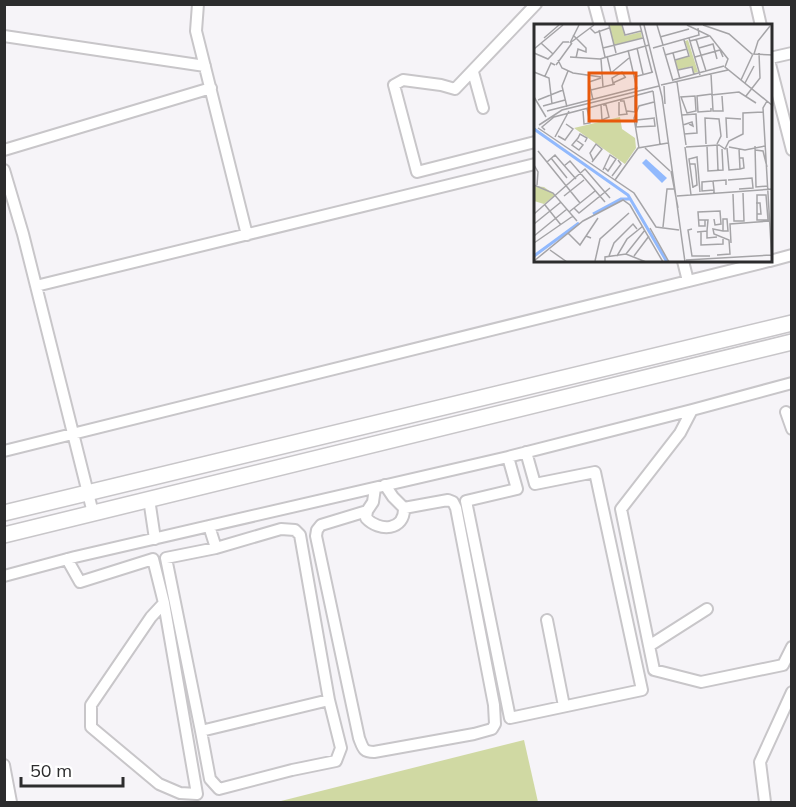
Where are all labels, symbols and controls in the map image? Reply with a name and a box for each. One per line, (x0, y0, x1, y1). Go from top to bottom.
inset map (534, 24, 772, 262)
scale bar (21, 750, 123, 788)
text: 50 m (30, 759, 72, 782)

